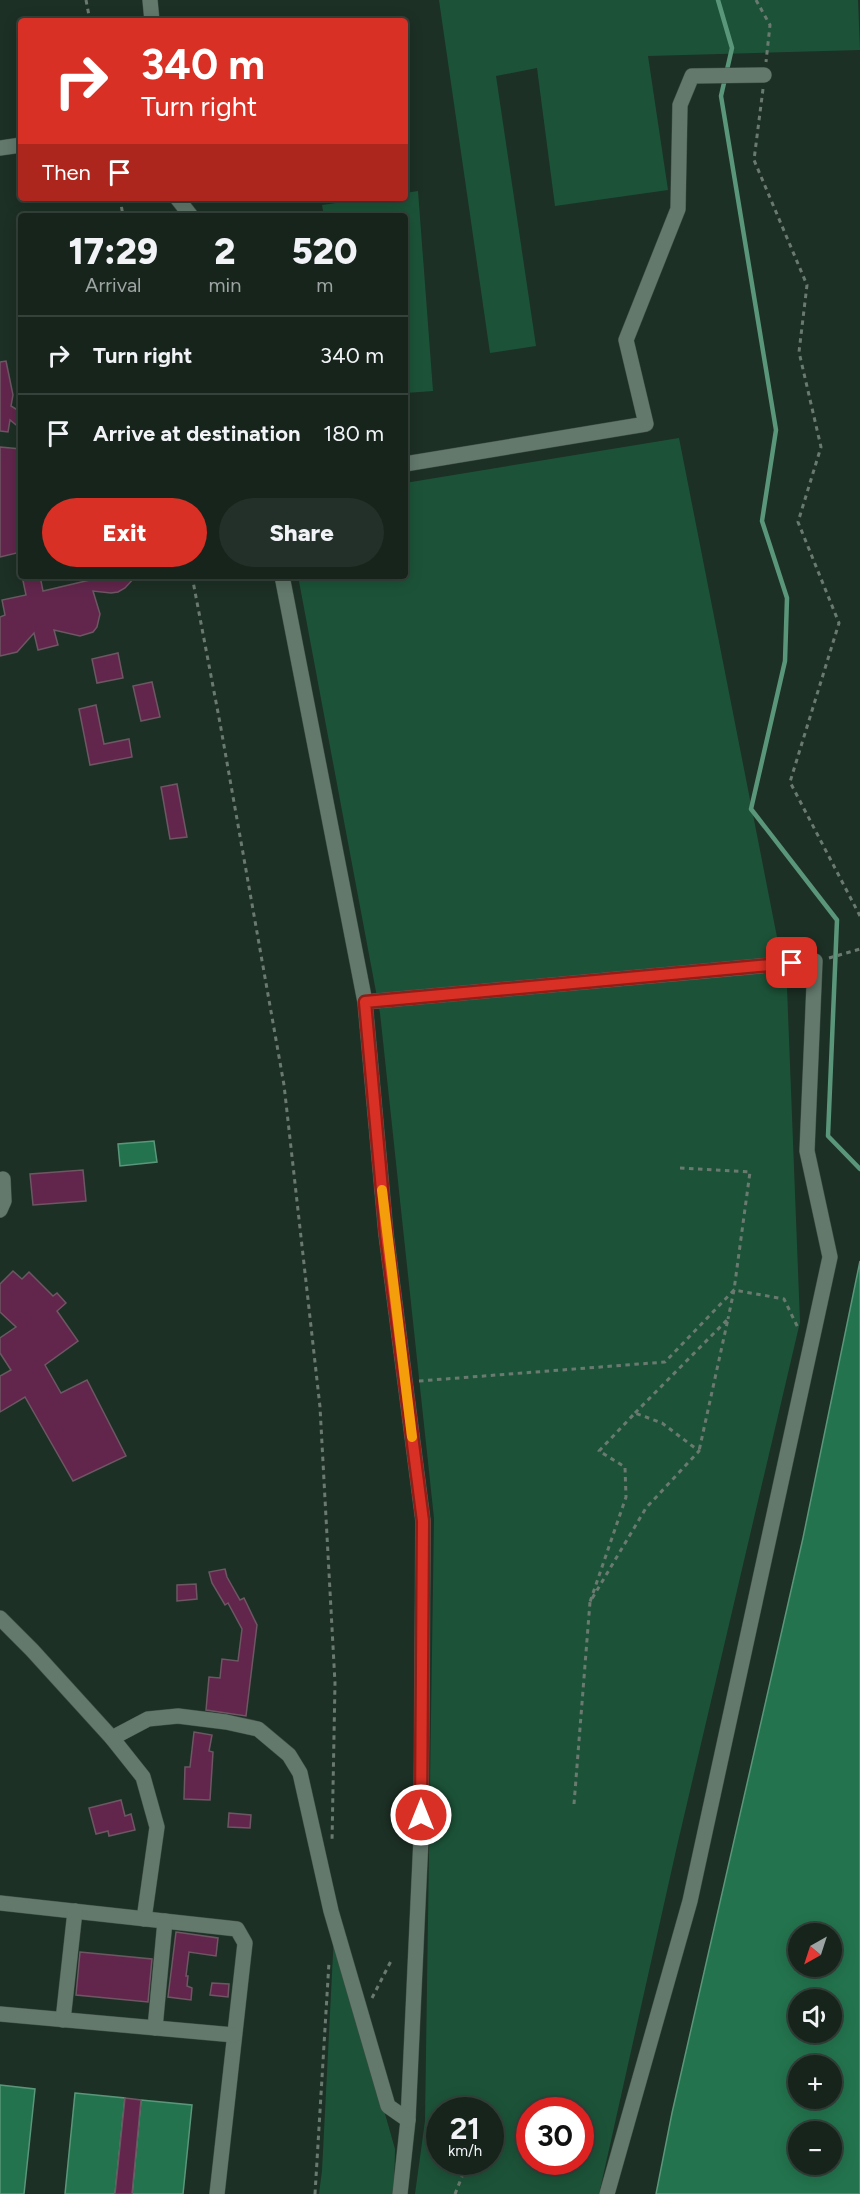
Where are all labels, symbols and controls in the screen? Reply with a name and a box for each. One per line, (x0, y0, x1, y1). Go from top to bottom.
text: 340 m (141, 39, 265, 90)
icon: right (42, 42, 120, 120)
text: Turn right (141, 90, 257, 123)
icon: arrive (103, 156, 136, 189)
text: Then (42, 159, 91, 186)
text: 17:29 (68, 230, 158, 273)
text: 2 (214, 230, 236, 273)
text: 520 (292, 230, 357, 273)
text: Arrival (85, 273, 141, 297)
text: min (209, 273, 241, 297)
text: m (316, 273, 333, 297)
icon: right (42, 339, 75, 372)
text: Turn right (93, 342, 192, 369)
text: 340 m (320, 342, 384, 369)
icon: arrive (42, 417, 75, 450)
text: Arrive at destination (93, 420, 301, 447)
text: 180 m (323, 420, 384, 447)
button: Exit (42, 498, 207, 567)
button: Share (219, 498, 384, 567)
pin (766, 937, 817, 988)
icon: arrive (775, 946, 808, 979)
position arrow (389, 1783, 453, 1847)
north arrow (788, 1923, 842, 1977)
map controls (788, 1923, 842, 2175)
button: sound (788, 1989, 842, 2043)
button: + (788, 2055, 842, 2109)
speed limit sign: 30 (516, 2097, 594, 2175)
text: 21 (450, 2110, 480, 2147)
button: − (788, 2121, 842, 2175)
text: km/h (448, 2142, 482, 2160)

